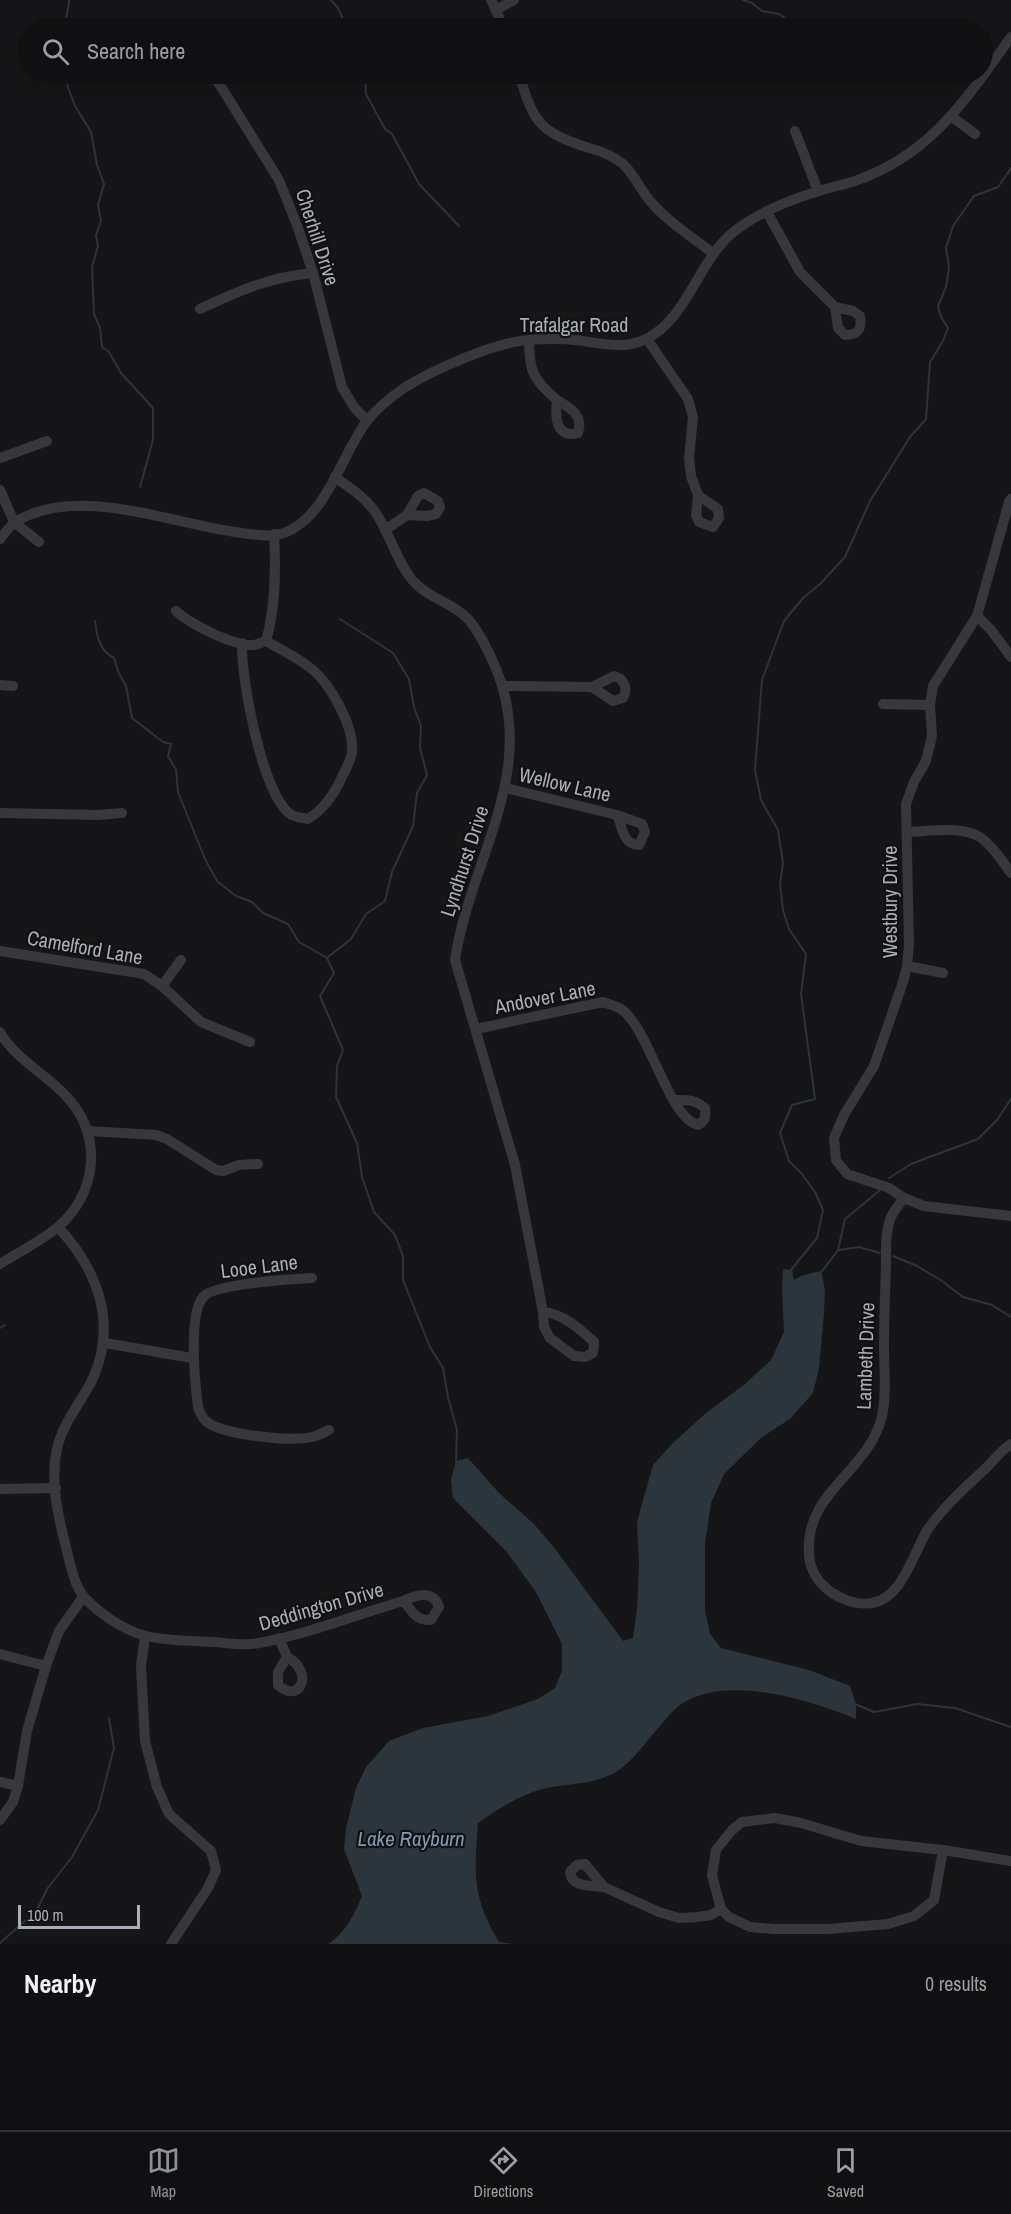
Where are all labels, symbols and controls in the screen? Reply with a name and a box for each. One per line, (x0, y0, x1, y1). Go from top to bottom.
search box (18, 18, 993, 84)
icon: search (39, 35, 72, 68)
text: Search here (87, 36, 185, 66)
street label: Cherhill Drive (290, 185, 346, 289)
street label: Trafalgar Road (520, 311, 628, 338)
street label: Wellow Lane (516, 760, 614, 808)
street label: Lyndhurst Drive (433, 802, 495, 920)
street label: Westbury Drive (876, 846, 903, 958)
street label: Camelford Lane (25, 924, 145, 970)
street label: Andover Lane (491, 974, 598, 1020)
street label: Looe Lane (219, 1248, 299, 1284)
street label: Lambeth Drive (850, 1302, 880, 1410)
street label: Deddington Drive (255, 1575, 387, 1637)
water label: Lake Rayburn (357, 1824, 465, 1853)
scale bar (18, 1902, 140, 1930)
text: 100 m (27, 1904, 63, 1926)
text: Nearby (24, 1966, 96, 2001)
text: 0 results (925, 1970, 987, 1997)
tab: Map (147, 2144, 180, 2202)
tab: Directions (473, 2144, 533, 2202)
tab: Saved (827, 2144, 864, 2202)

